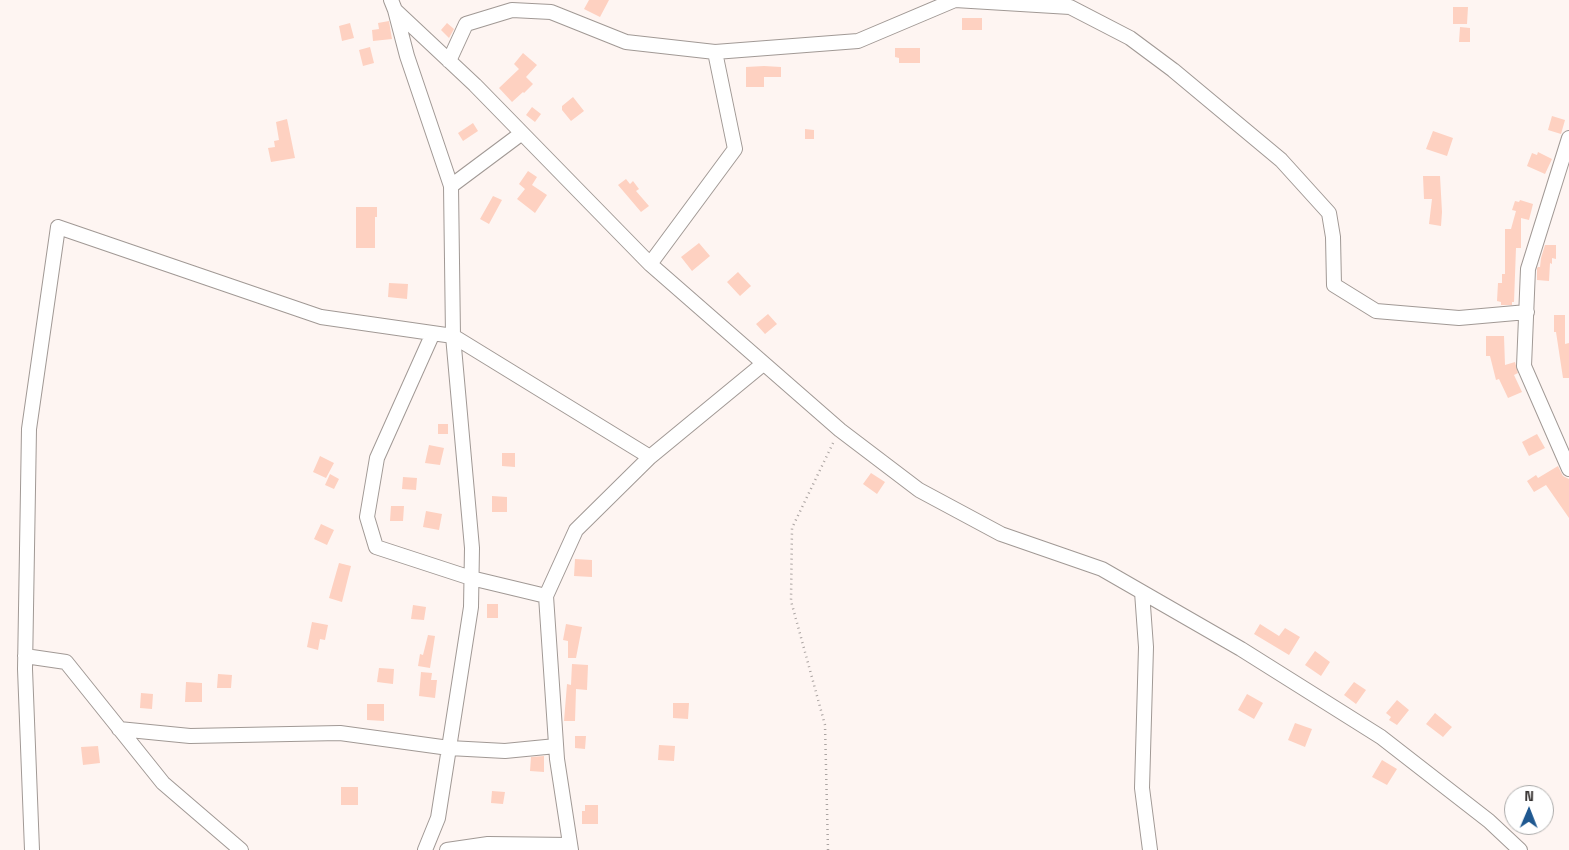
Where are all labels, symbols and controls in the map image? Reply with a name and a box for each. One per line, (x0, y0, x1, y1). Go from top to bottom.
north arrow (1504, 785, 1554, 835)
text: N (1524, 787, 1534, 805)

